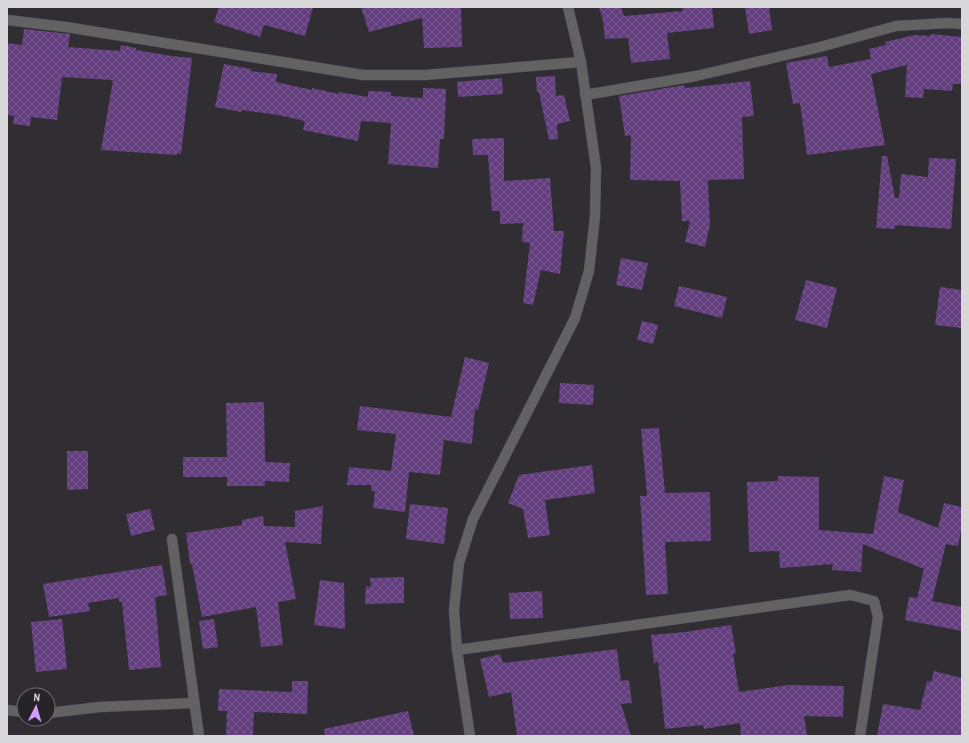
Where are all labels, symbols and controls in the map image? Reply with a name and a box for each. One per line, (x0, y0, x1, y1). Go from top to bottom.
north arrow (16, 687, 56, 727)
text: N (33, 690, 41, 704)

